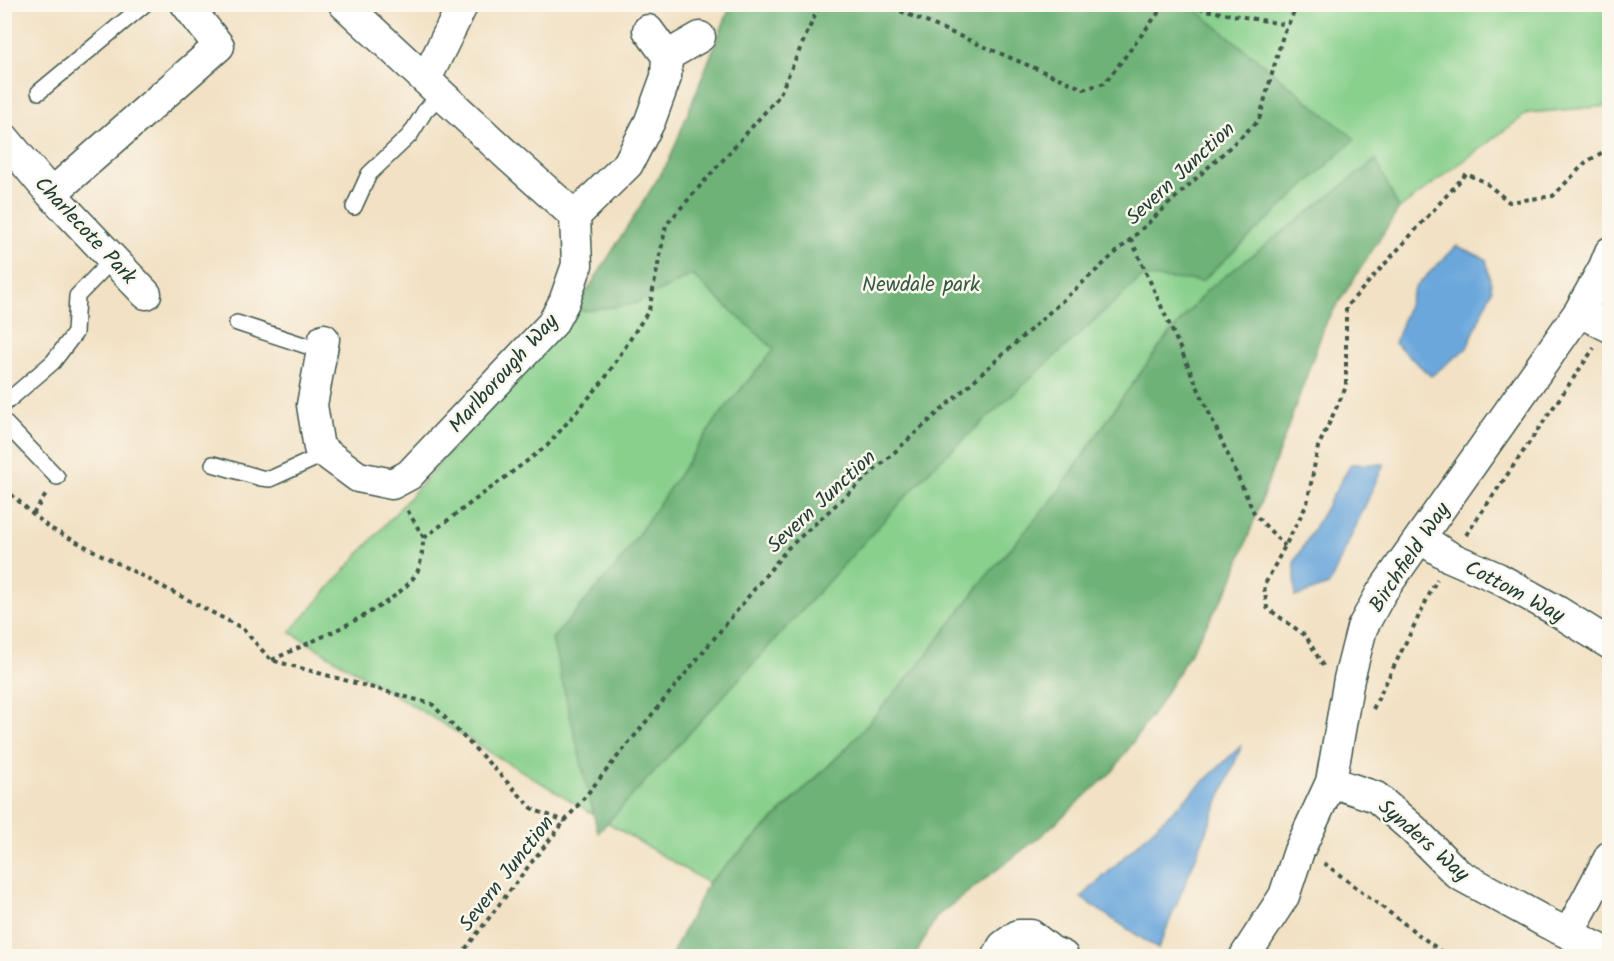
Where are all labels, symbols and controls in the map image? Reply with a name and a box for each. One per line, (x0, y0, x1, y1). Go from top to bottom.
street label: Severn Junction (1119, 114, 1243, 234)
street label: Charlecote Park (26, 169, 144, 293)
park label: Newdale park (862, 269, 980, 302)
street label: Marlborough Way (441, 307, 567, 441)
street label: Severn Junction (760, 442, 884, 562)
street label: Birchfield Way (1361, 496, 1459, 620)
street label: Cottom Way (1458, 552, 1570, 633)
street label: Synders Way (1370, 792, 1476, 891)
street label: Severn Junction (451, 809, 563, 939)

